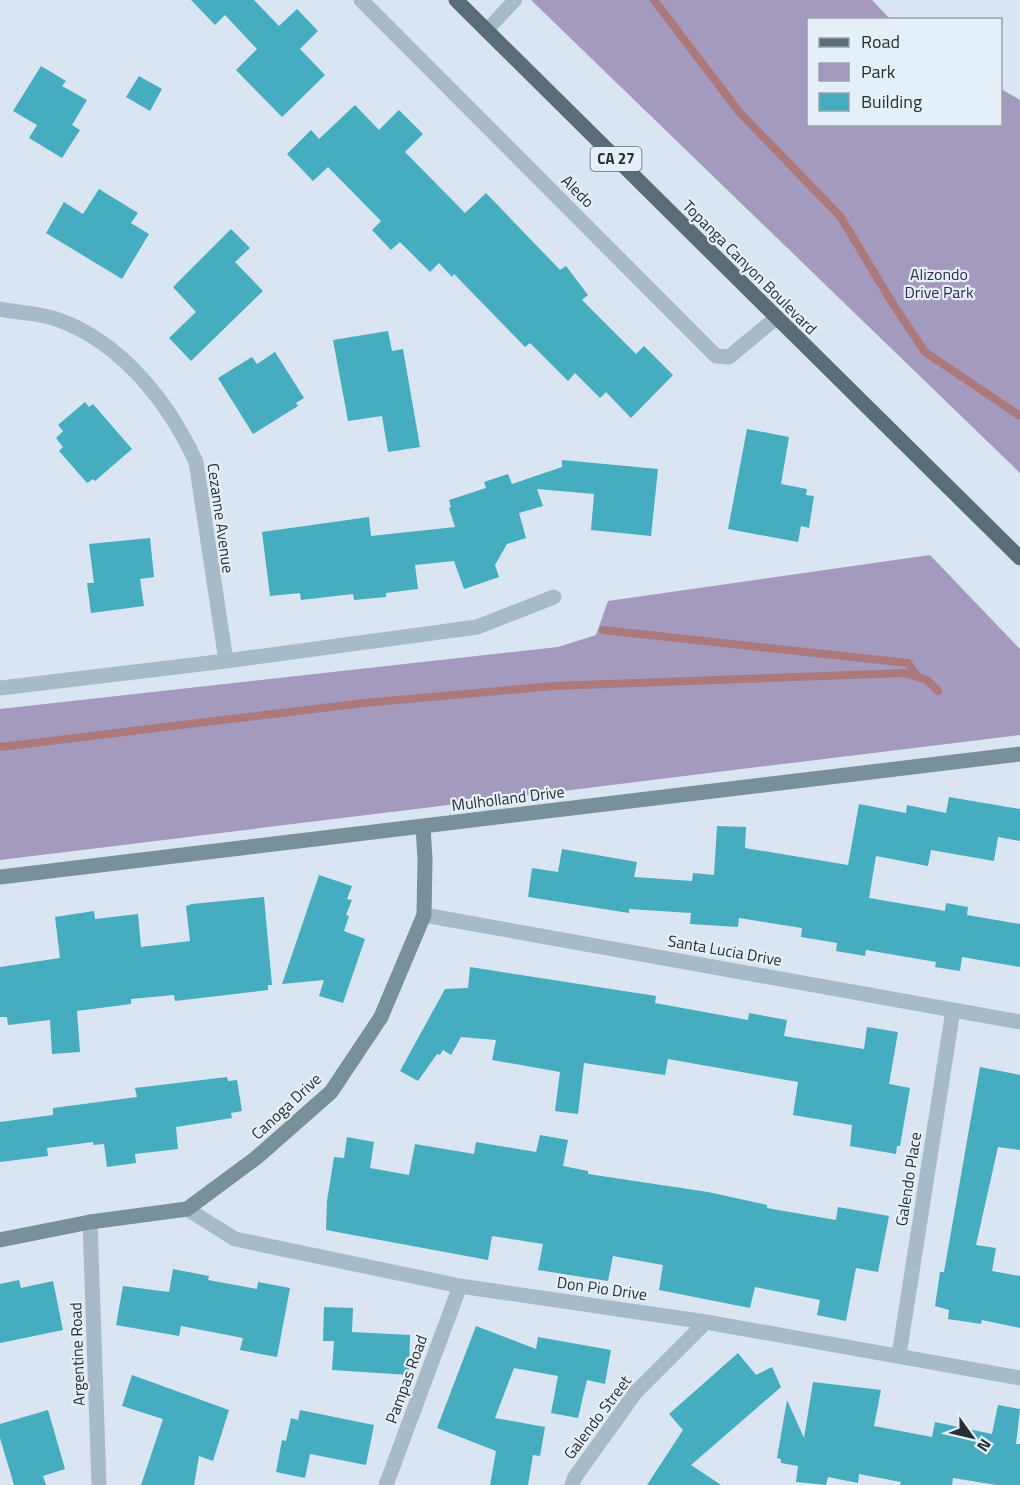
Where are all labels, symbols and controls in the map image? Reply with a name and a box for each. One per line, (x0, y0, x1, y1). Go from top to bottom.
legend (807, 18, 1002, 126)
text: Road (861, 28, 900, 55)
text: Park (861, 58, 896, 85)
text: Building (861, 88, 922, 115)
road number: CA 27 (590, 147, 642, 171)
street label: Aledo (556, 169, 600, 213)
street label: Topanga Canyon Boulevard (677, 194, 823, 340)
park label: Alizondo Drive Park (904, 262, 974, 304)
street label: Cezanne Avenue (201, 461, 241, 575)
street label: Mulholland Drive (450, 779, 566, 817)
street label: Santa Lucia Drive (666, 928, 784, 972)
street label: Canoga Drive (245, 1067, 327, 1145)
street label: Galendo Place (889, 1130, 927, 1228)
street label: Don Pio Drive (555, 1270, 649, 1306)
street label: Argentine Road (63, 1302, 91, 1406)
street label: Pampas Road (379, 1331, 433, 1427)
street label: Galendo Street (557, 1370, 637, 1464)
north arrow (942, 1407, 1002, 1467)
text: N (971, 1434, 997, 1457)

